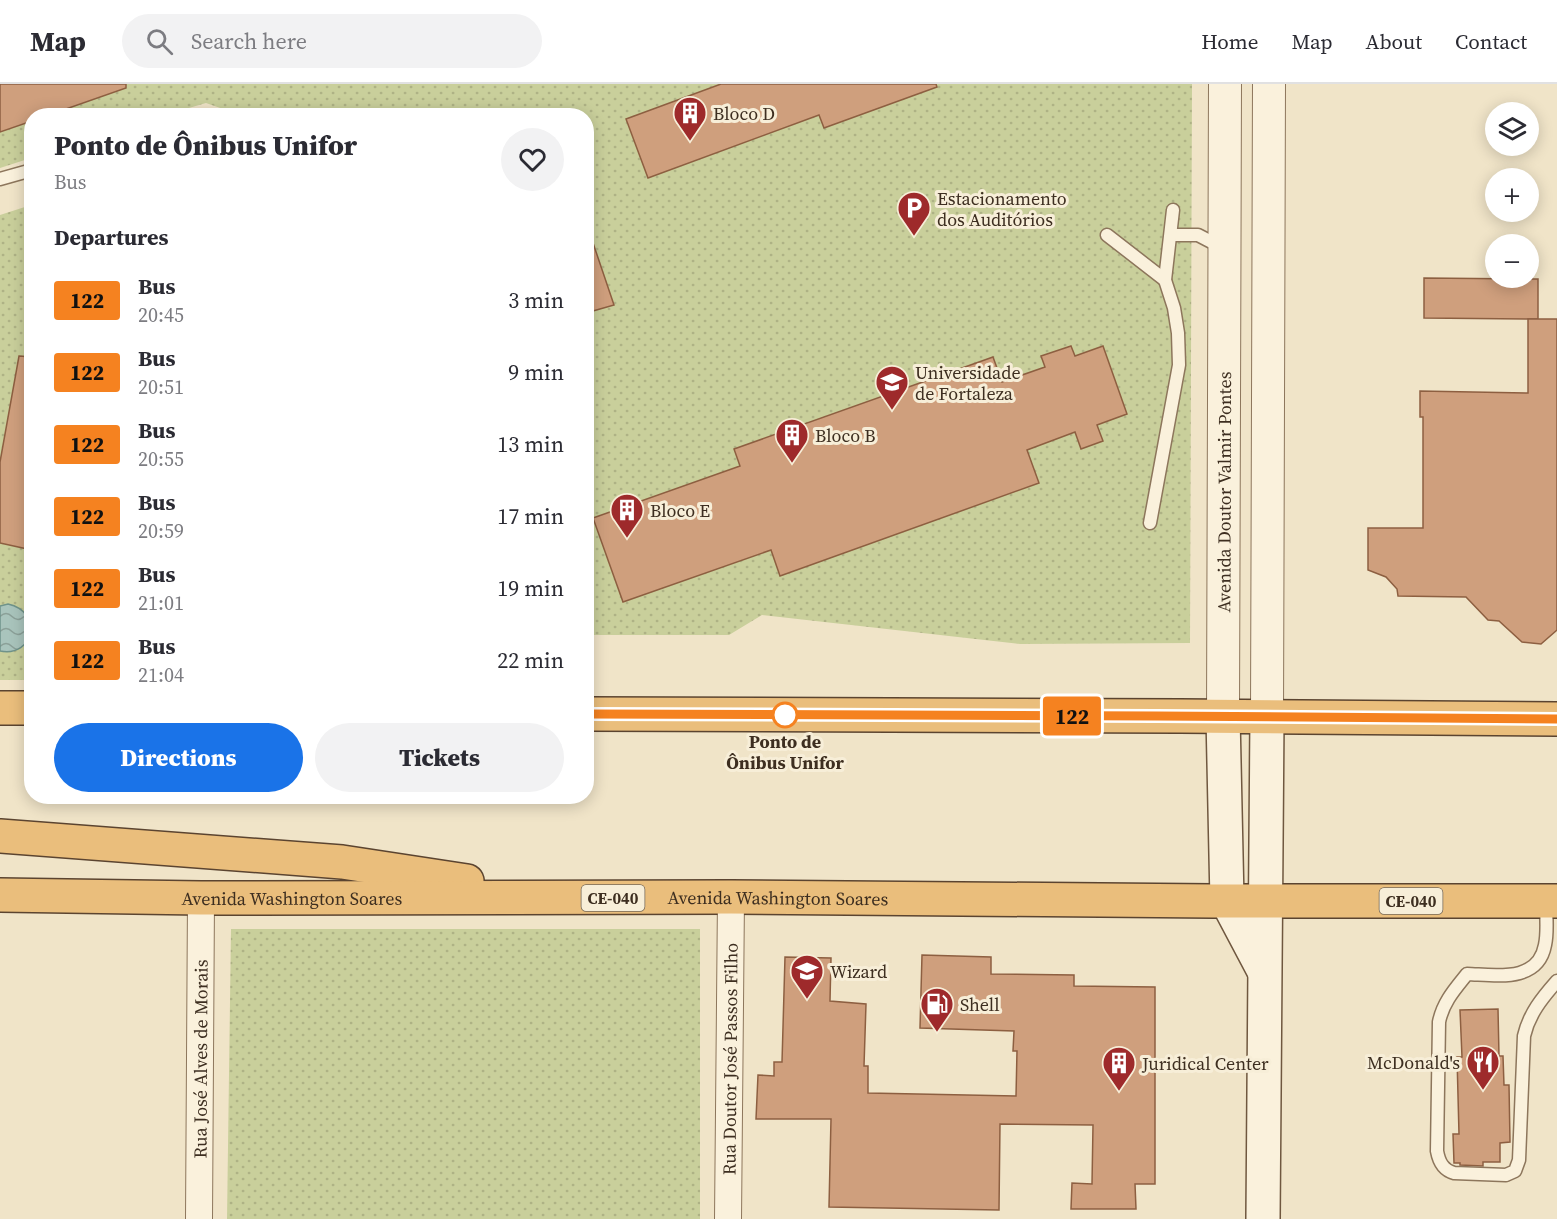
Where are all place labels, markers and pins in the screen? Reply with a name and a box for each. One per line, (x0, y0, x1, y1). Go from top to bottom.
building icon: Bloco D (672, 95, 708, 142)
place label: Bloco D (713, 101, 775, 126)
place label: Estacionamento dos Auditórios (937, 186, 1067, 232)
parking icon: Estacionamento dos Auditórios (896, 190, 932, 237)
place label: Universidade de Fortaleza (915, 360, 1021, 406)
school or university icon: Universidade de Fortaleza (874, 364, 910, 411)
building icon: Bloco B (774, 417, 810, 464)
place label: Bloco B (815, 423, 876, 448)
building icon: Bloco E (609, 492, 645, 539)
place label: Bloco E (650, 498, 710, 523)
marker: Ponto de Ônibus Unifor (772, 702, 798, 728)
place label: Ponto de Ônibus Unifor (726, 729, 844, 775)
school or university icon: Wizard (789, 953, 825, 1000)
place label: Wizard (830, 959, 887, 984)
fuel station icon: Shell (919, 986, 955, 1033)
place label: Shell (960, 992, 1000, 1017)
restaurant icon: McDonald's (1465, 1044, 1501, 1091)
building icon: Juridical Center (1101, 1045, 1137, 1092)
place label: McDonald's (1367, 1050, 1460, 1075)
place label: Juridical Center (1141, 1051, 1269, 1076)

